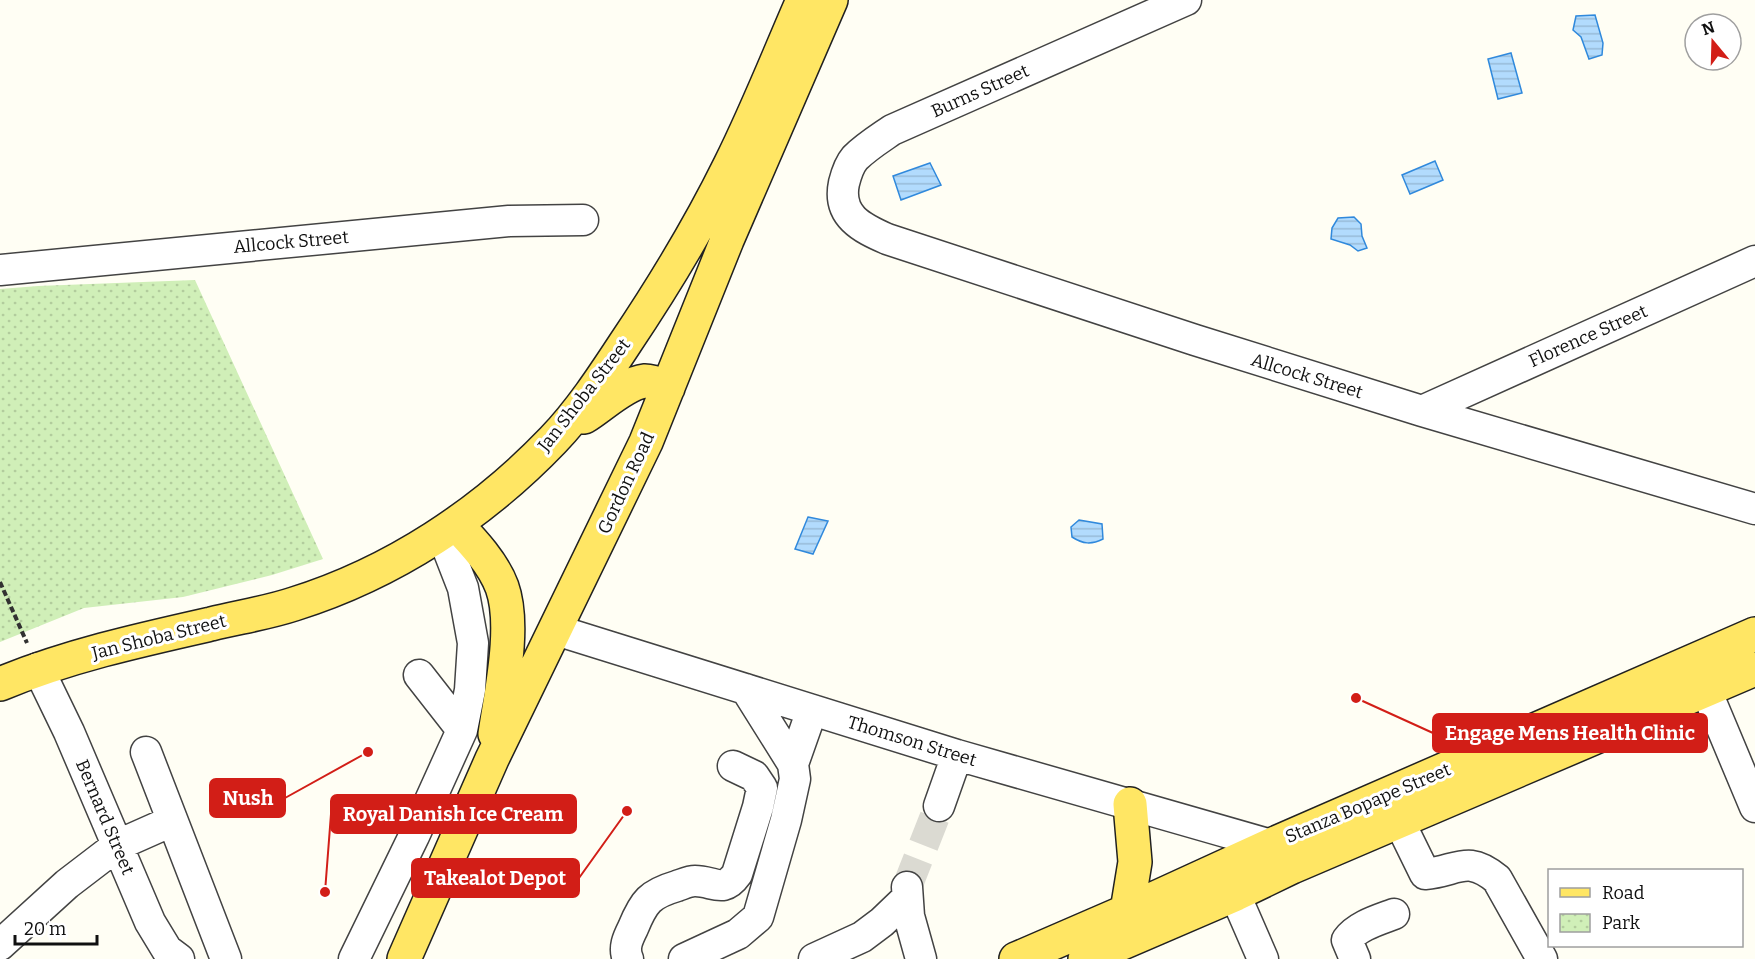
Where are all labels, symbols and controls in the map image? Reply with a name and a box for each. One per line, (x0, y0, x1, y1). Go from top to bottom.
north arrow (1683, 12, 1743, 72)
text: N (1699, 17, 1717, 39)
street label: Burns Street (928, 59, 1033, 122)
street label: Allcock Street (232, 226, 350, 258)
street label: Florence Street (1525, 300, 1651, 372)
street label: Jan Shoba Street (532, 334, 635, 457)
street label: Allcock Street (1248, 349, 1366, 404)
street label: Gordon Road (593, 428, 659, 537)
street label: Jan Shoba Street (89, 610, 229, 665)
street label: Thomson Street (845, 711, 980, 771)
callout: Engage Mens Health Clinic (1433, 714, 1707, 752)
text: Engage Mens Health Clinic (1445, 721, 1695, 745)
street label: Bernard Street (71, 756, 139, 878)
street label: Stanza Bopape Street (1282, 758, 1454, 848)
callout: Nush (210, 779, 285, 817)
text: Nush (223, 786, 274, 810)
callout: Royal Danish Ice Cream (331, 795, 576, 833)
text: Royal Danish Ice Cream (343, 802, 563, 826)
callout: Takealot Depot (412, 859, 579, 897)
text: Takealot Depot (424, 866, 566, 890)
legend (1548, 869, 1743, 947)
text: Road (1602, 882, 1645, 904)
scale bar (15, 908, 98, 946)
text: Park (1602, 912, 1641, 934)
text: 20 m (24, 918, 66, 940)

